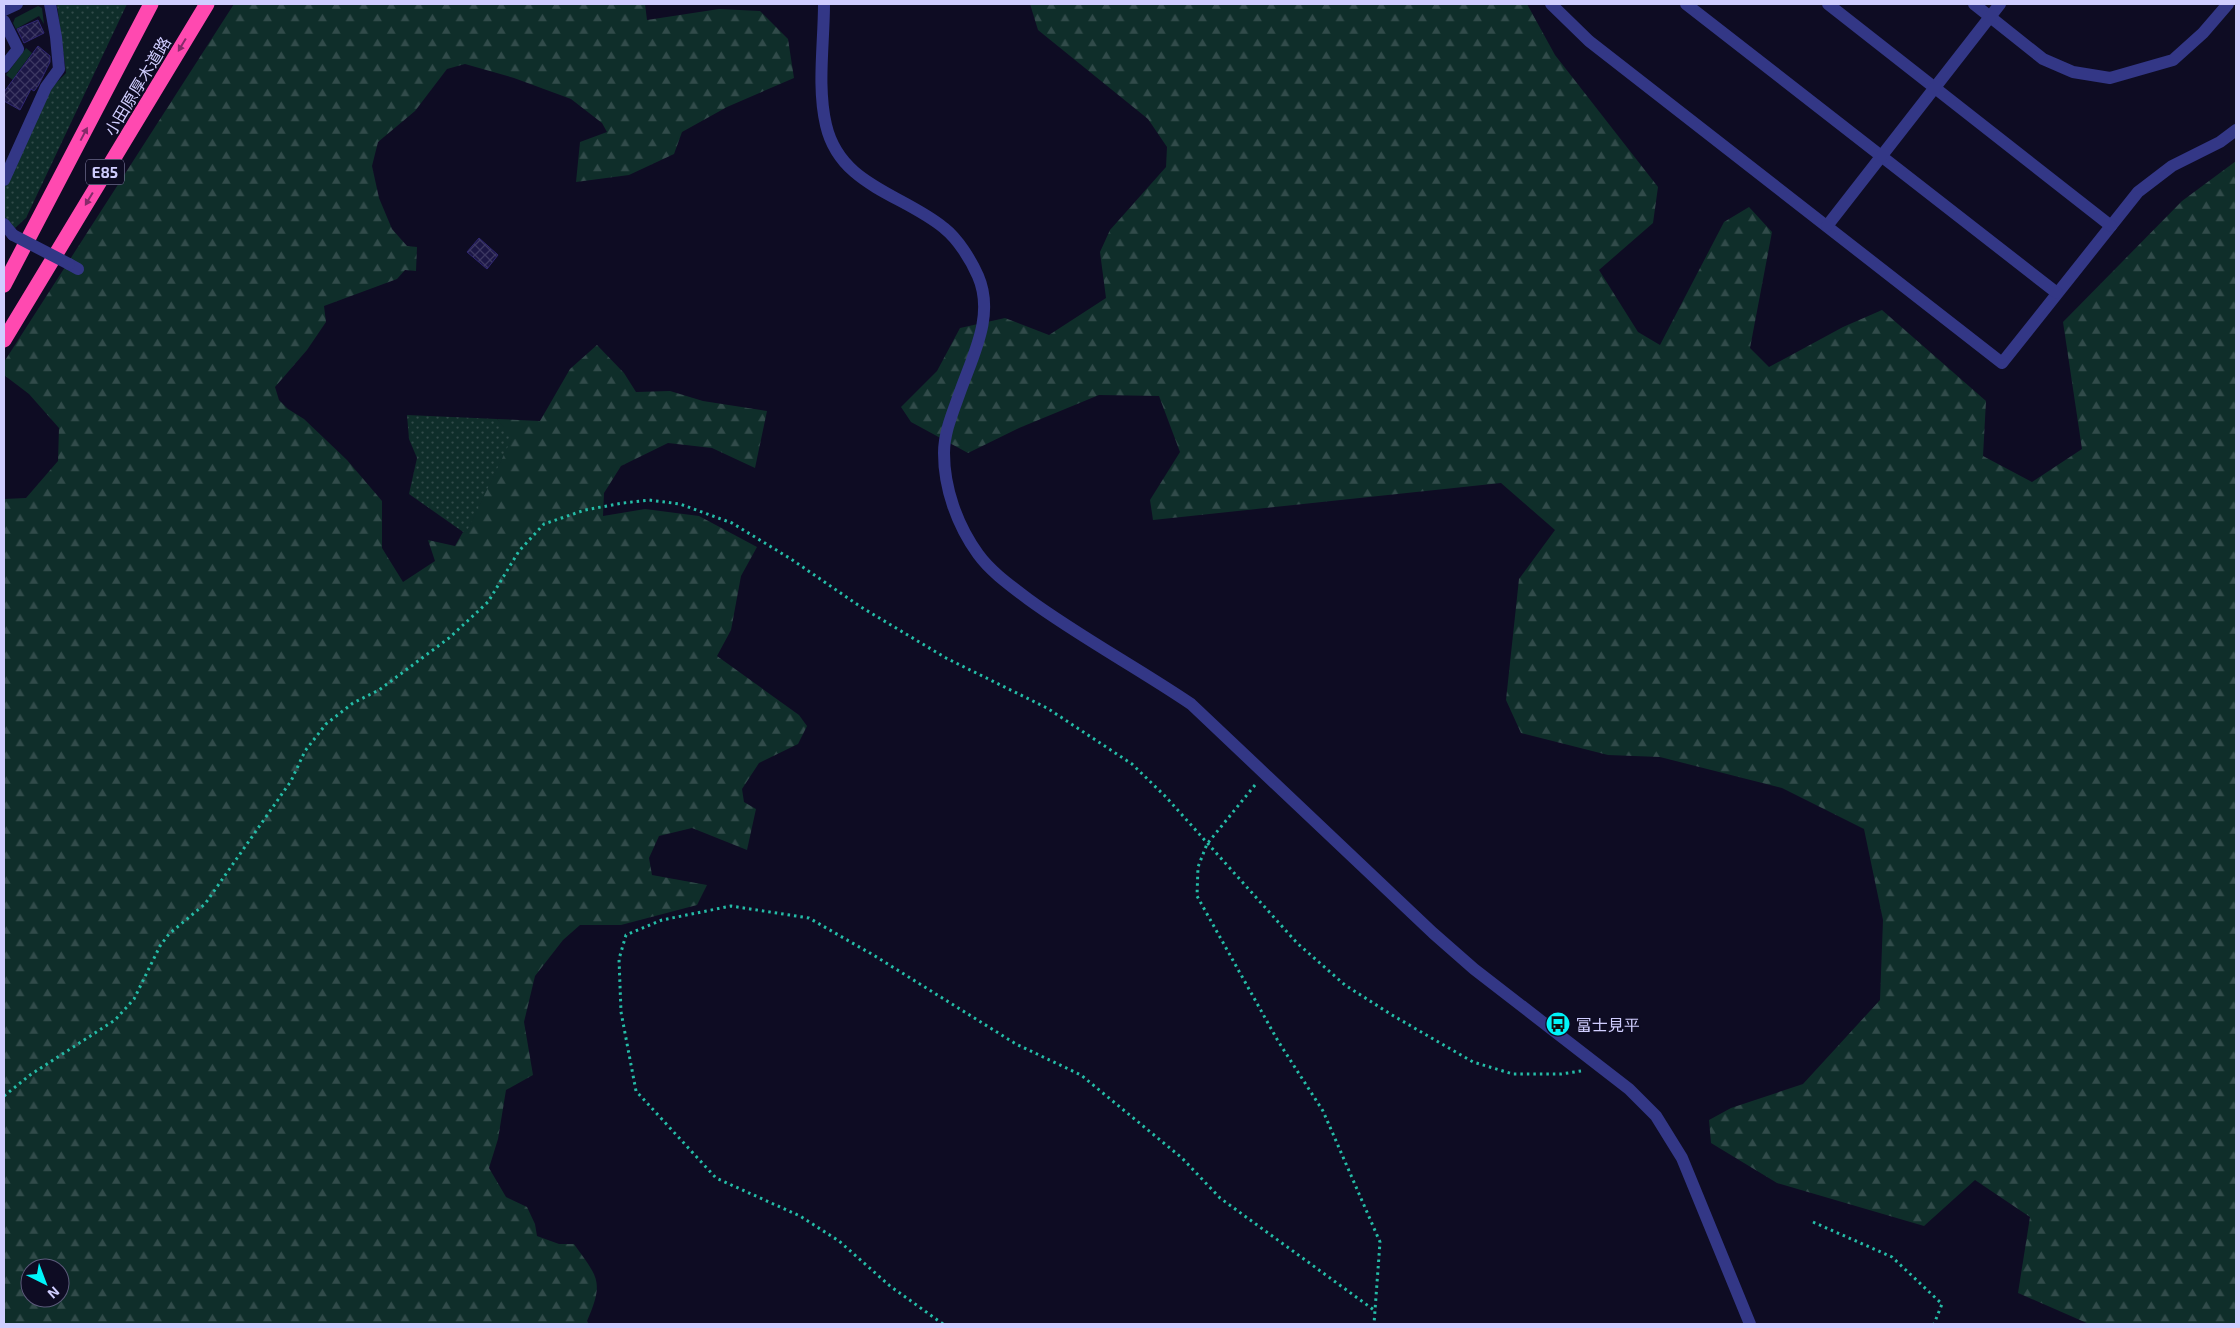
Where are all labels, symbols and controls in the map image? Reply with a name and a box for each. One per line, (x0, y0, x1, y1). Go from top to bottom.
street label: 小田原厚木道路 (100, 33, 174, 139)
one-way arrow (178, 39, 187, 52)
one-way arrow (80, 126, 88, 141)
road number: E85 (86, 160, 124, 184)
one-way arrow (84, 193, 93, 206)
bus stop icon: 富士見平 (1545, 1011, 1571, 1037)
place label: 富士見平 (1576, 1015, 1640, 1034)
north arrow (20, 1258, 70, 1308)
text: N (45, 1283, 63, 1303)

